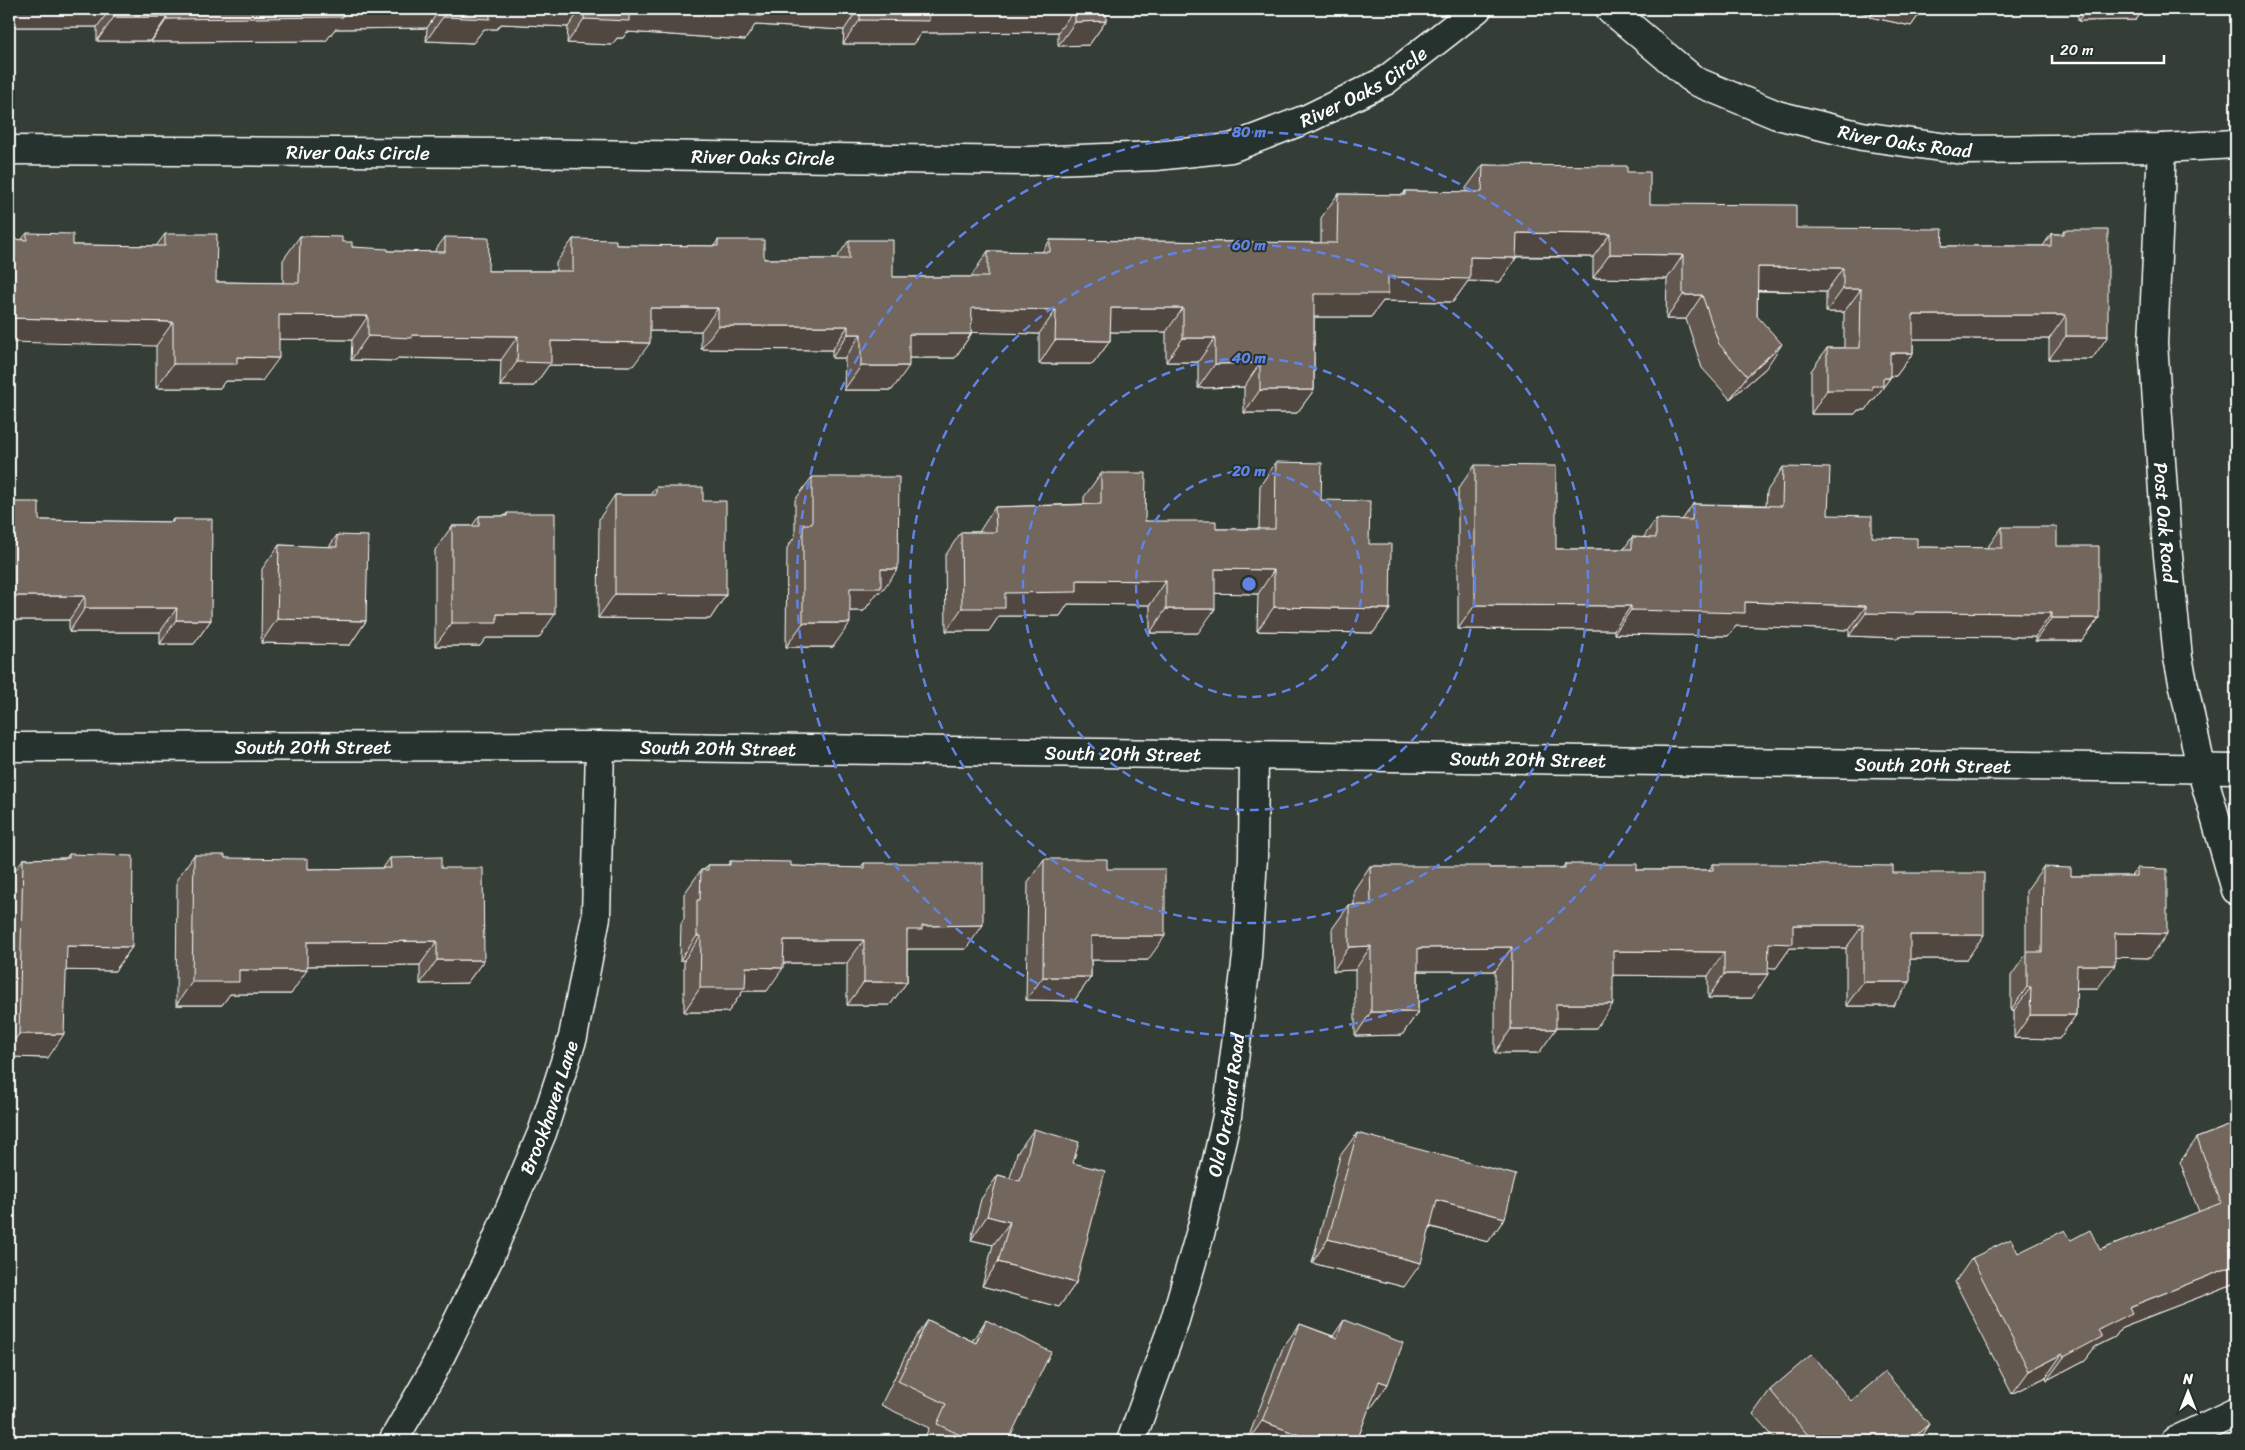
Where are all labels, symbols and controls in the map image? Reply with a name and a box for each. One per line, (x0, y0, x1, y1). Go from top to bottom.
scale bar (2052, 32, 2165, 64)
street label: River Oaks Circle (1295, 37, 1435, 137)
text: 20 m (2060, 37, 2094, 63)
street label: River Oaks Road (1835, 114, 1973, 167)
text: 80 m (1231, 119, 1266, 145)
street label: River Oaks Circle (286, 135, 430, 169)
street label: River Oaks Circle (691, 139, 835, 174)
text: 60 m (1231, 232, 1266, 258)
text: 40 m (1231, 345, 1267, 371)
text: 20 m (1231, 458, 1266, 484)
street label: Post Oak Road (2145, 461, 2187, 586)
centre of rings (1240, 575, 1258, 593)
street label: South 20th Street (235, 730, 391, 763)
street label: South 20th Street (640, 730, 796, 765)
street label: South 20th Street (1044, 736, 1201, 771)
street label: South 20th Street (1449, 741, 1606, 777)
street label: South 20th Street (1854, 747, 2011, 782)
street label: Old Orchard Road (1197, 1030, 1254, 1180)
street label: Brookhaven Lane (510, 1036, 587, 1180)
text: N (2182, 1367, 2193, 1392)
north arrow (2162, 1368, 2212, 1418)

